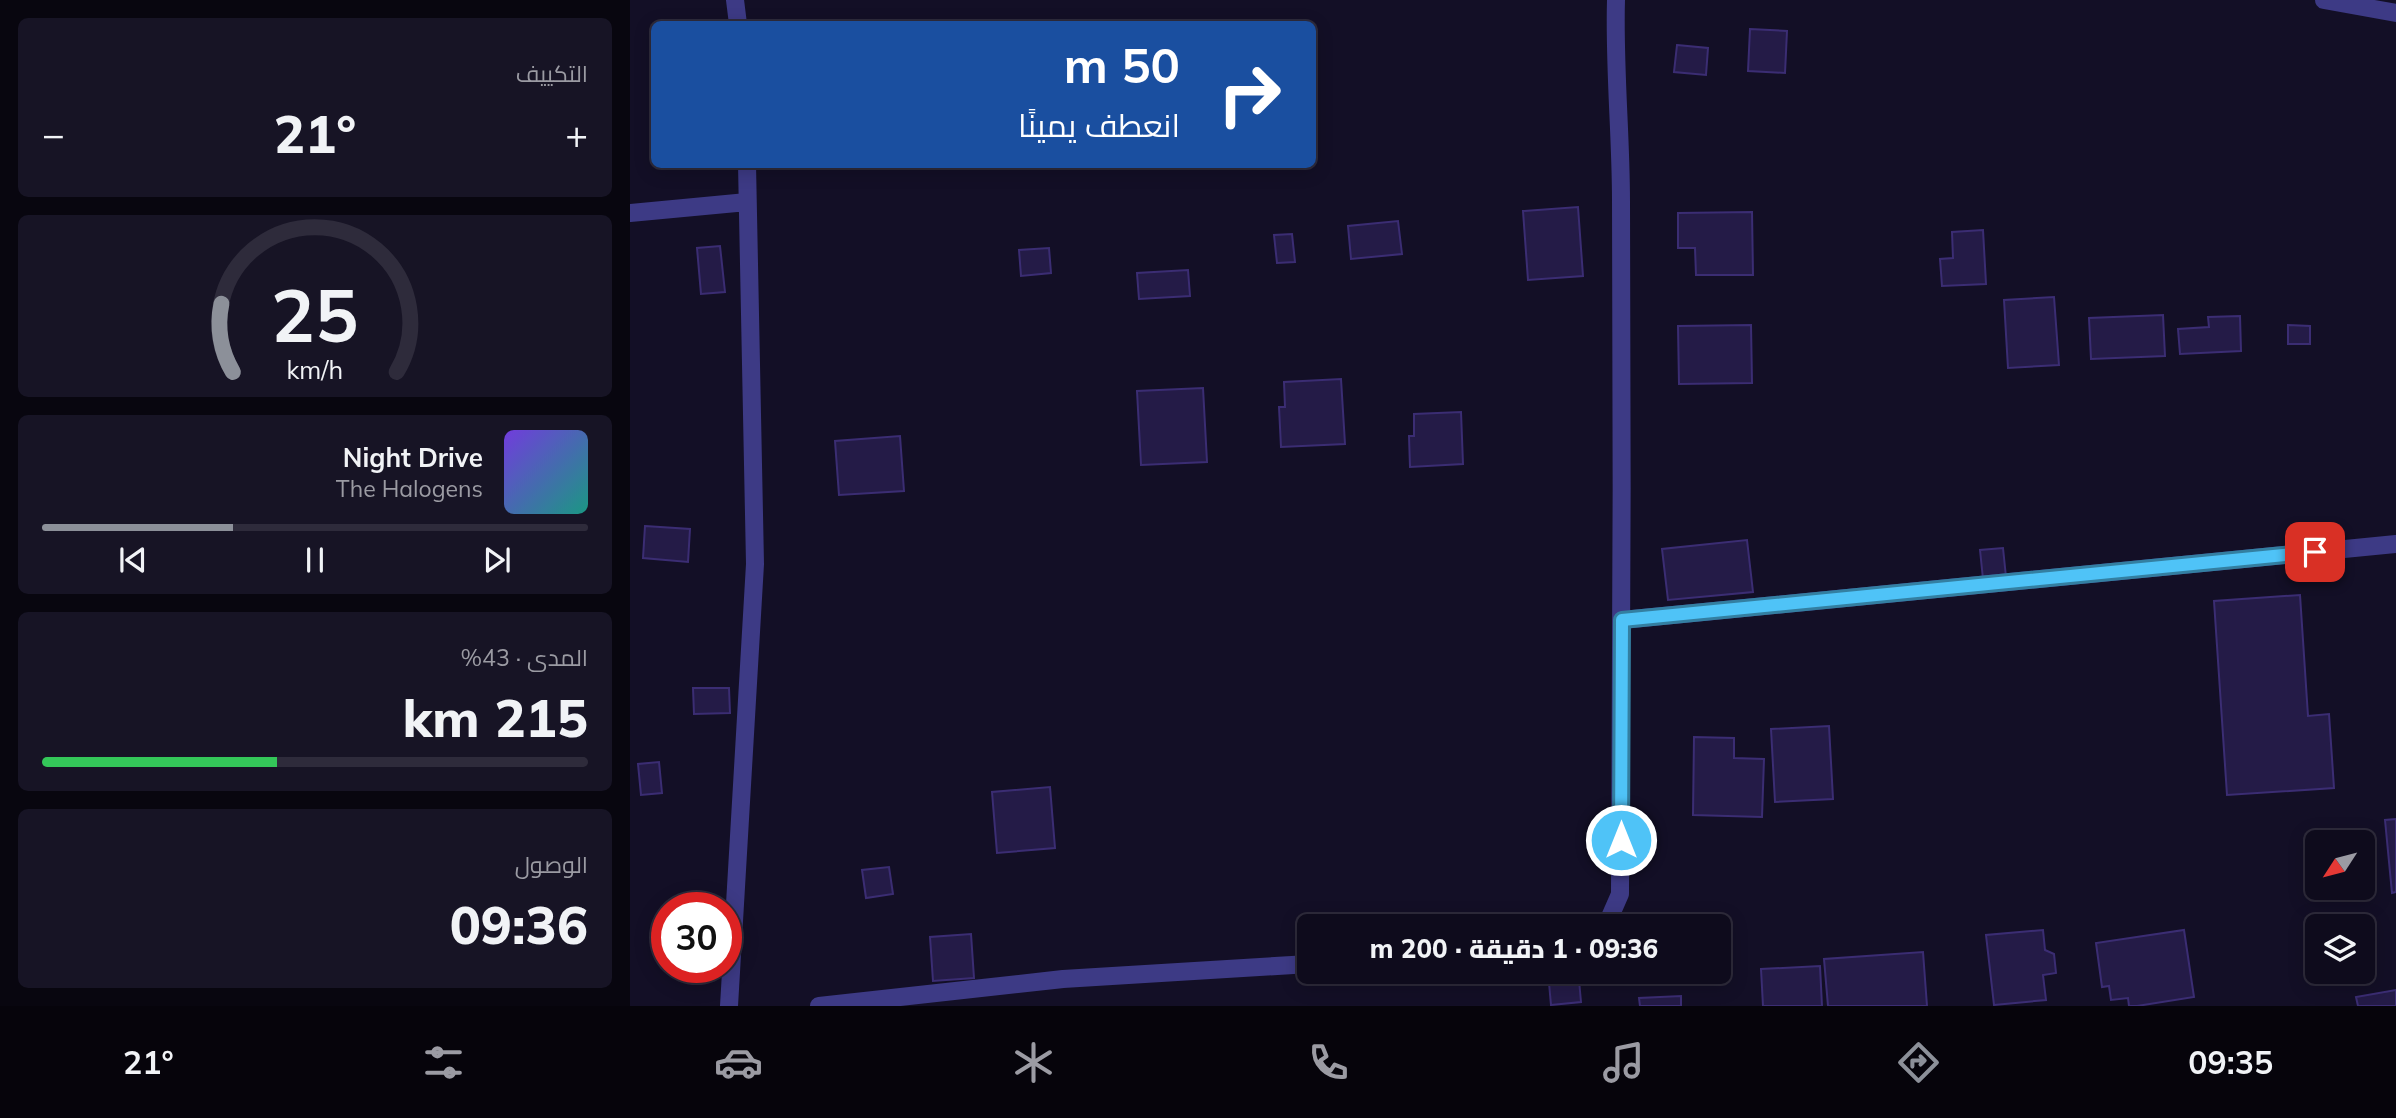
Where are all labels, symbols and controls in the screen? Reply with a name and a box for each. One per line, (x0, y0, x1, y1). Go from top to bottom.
text: 50 m (1064, 34, 1180, 95)
icon: right (1204, 49, 1295, 140)
text: التكييف (516, 59, 588, 88)
text: 21° (274, 101, 356, 166)
text: انعطف يمينًا (1018, 105, 1180, 145)
text: − (42, 110, 65, 158)
text: + (565, 110, 588, 158)
text: 25 (271, 269, 359, 360)
text: km/h (287, 354, 343, 385)
text: Night Drive (343, 441, 483, 474)
text: The Halogens (336, 474, 483, 503)
pin (2285, 522, 2345, 582)
icon: arrive (2296, 533, 2334, 571)
icon: previous (114, 541, 152, 579)
icon: pause (296, 541, 334, 579)
icon: next (478, 541, 516, 579)
text: المدى · 43% (461, 643, 588, 672)
text: 215 km (402, 685, 588, 750)
position arrow (1584, 803, 1658, 877)
north arrow (2305, 830, 2375, 900)
map controls (2305, 830, 2375, 984)
text: الوصول (515, 850, 588, 879)
text: 09:36 (450, 892, 588, 957)
speed limit sign: 30 (651, 892, 742, 983)
button: layers (2305, 914, 2375, 984)
text: 09:36 · 1 دقيقة · 200 m (1370, 932, 1658, 965)
icon: filters (419, 1038, 468, 1087)
icon: car (714, 1038, 763, 1087)
icon: climate (1009, 1038, 1058, 1087)
icon: phone (1304, 1038, 1353, 1087)
icon: music (1599, 1038, 1648, 1087)
icon: directions (1894, 1038, 1943, 1087)
text: 21° (123, 1042, 174, 1082)
text: 09:35 (2188, 1042, 2273, 1082)

